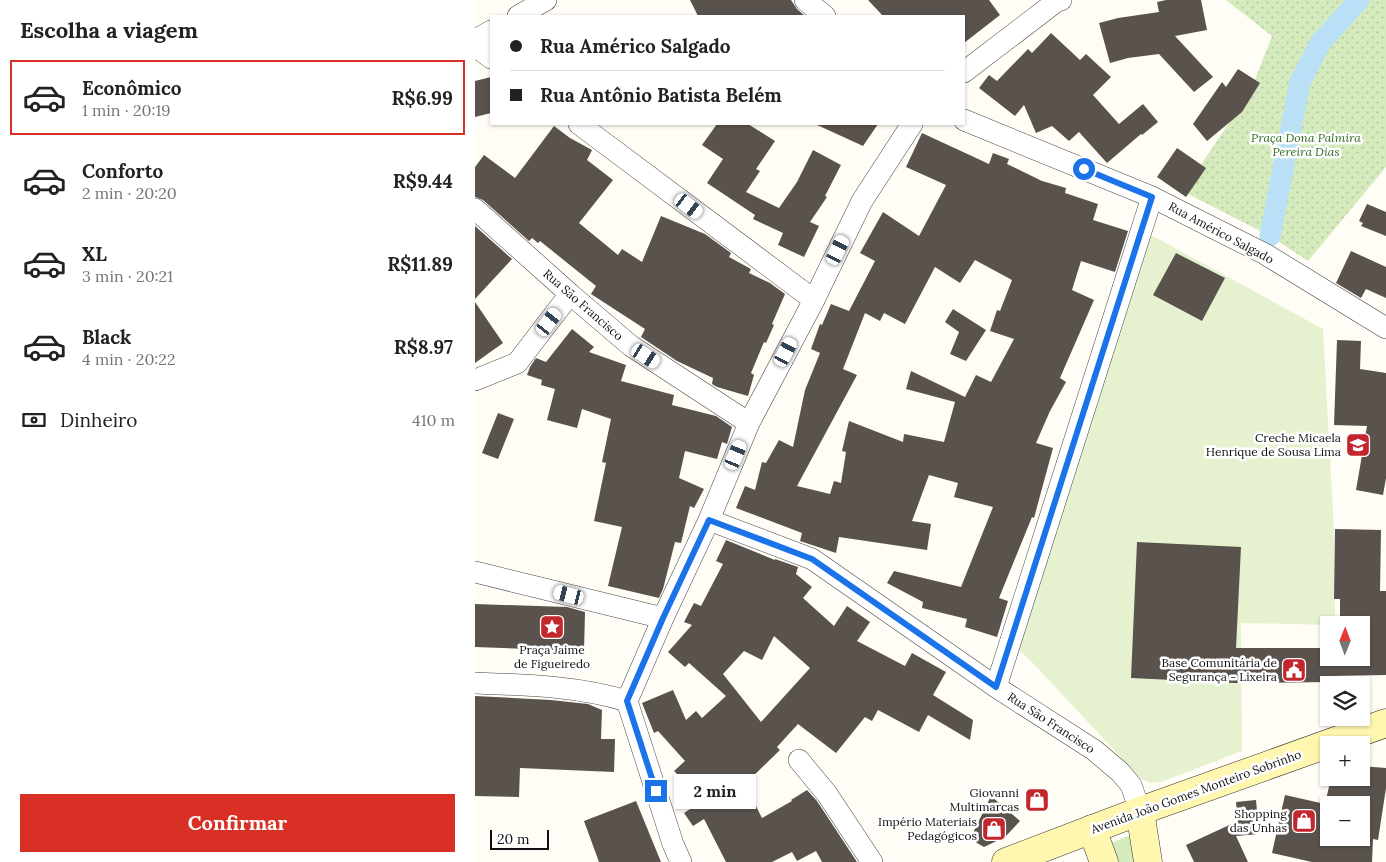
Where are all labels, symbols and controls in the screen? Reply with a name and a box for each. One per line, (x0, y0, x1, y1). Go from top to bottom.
text: Escolha a viagem (20, 16, 198, 44)
text: Rua Américo Salgado (540, 34, 731, 58)
icon: car (22, 75, 67, 120)
text: Econômico (82, 76, 182, 100)
text: Rua Antônio Batista Belém (540, 83, 782, 107)
text: R$6.99 (392, 86, 453, 110)
text: 1 min · 20:19 (82, 100, 171, 120)
park label: Praça Dona Palmira Pereira Dias (1251, 130, 1361, 159)
icon: car (22, 158, 67, 203)
route start (1073, 158, 1095, 180)
text: Conforto (82, 159, 163, 183)
text: R$9.44 (393, 169, 453, 193)
text: 2 min · 20:20 (82, 183, 177, 203)
car (672, 191, 705, 221)
street label: Rua Américo Salgado (1166, 198, 1276, 267)
car (824, 233, 851, 267)
icon: car (22, 241, 67, 286)
text: XL (82, 242, 107, 266)
text: R$11.89 (387, 252, 453, 276)
text: 3 min · 20:21 (82, 266, 173, 286)
street label: Rua São Francisco (540, 266, 626, 343)
car (533, 306, 564, 338)
icon: car (22, 324, 67, 369)
text: Black (82, 325, 131, 349)
text: R$8.97 (394, 335, 453, 359)
car (772, 335, 799, 369)
car (629, 342, 662, 370)
text: 4 min · 20:22 (82, 349, 176, 369)
icon: cash (20, 406, 48, 434)
text: Dinheiro (60, 408, 137, 432)
text: 410 m (412, 410, 455, 430)
place label: Creche Micaela Henrique de Sousa Lima (1206, 430, 1341, 459)
school or university icon: Creche Micaela Henrique de Sousa Lima (1345, 432, 1371, 458)
car (723, 438, 748, 472)
car (552, 584, 585, 606)
place icon: Praça Jaime de Figueiredo (539, 614, 565, 640)
north arrow (1320, 616, 1370, 666)
map controls (1320, 616, 1370, 846)
place label: Praça Jaime de Figueiredo (514, 642, 590, 671)
place label: Base Comunitária de Segurança - Lixeira (1162, 655, 1277, 684)
public building icon: Base Comunitária de Segurança - Lixeira (1281, 657, 1307, 683)
button: layers (1320, 676, 1370, 726)
street label: Rua São Francisco (1005, 689, 1098, 756)
button: + (1320, 736, 1370, 786)
street label: Avenida João Gomes Monteiro Sobrinho (1088, 746, 1303, 837)
callout: 2 min (673, 774, 756, 808)
route end (645, 780, 667, 802)
text: 2 min (694, 781, 736, 801)
place label: Giovanni Multimarcas (949, 785, 1019, 814)
shop icon: Giovanni Multimarcas (1024, 787, 1050, 813)
button: Confirmar (20, 794, 455, 852)
button: − (1320, 796, 1370, 846)
place label: Shopping das Unhas (1230, 806, 1287, 835)
shop icon: Shopping das Unhas (1291, 808, 1317, 834)
place label: Império Materiais Pedagógicos (878, 814, 977, 843)
shop icon: Império Materiais Pedagógicos (981, 816, 1007, 842)
scale bar (490, 827, 549, 850)
text: 20 m (497, 830, 529, 848)

